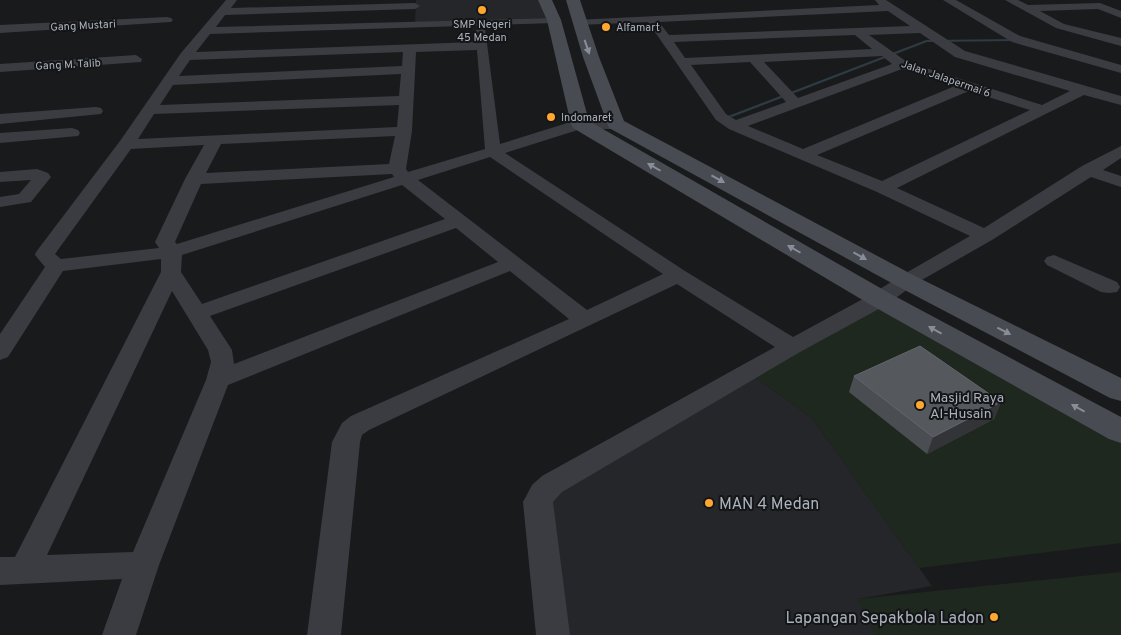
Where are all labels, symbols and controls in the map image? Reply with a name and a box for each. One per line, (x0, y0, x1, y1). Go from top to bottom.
marker: SMP Negeri 45 Medan (476, 4, 488, 16)
street label: Gang Mustari (50, 17, 116, 35)
place label: SMP Negeri 45 Medan (453, 18, 511, 45)
marker: Alfamart (600, 21, 612, 33)
place label: Alfamart (616, 21, 660, 35)
one-way arrow (584, 39, 591, 54)
street label: Gang M. Talib (35, 56, 101, 74)
street label: Jalan Jalapermai 6 (899, 57, 992, 101)
marker: Indomaret (545, 111, 557, 123)
place label: Indomaret (561, 111, 612, 125)
one-way arrow (647, 163, 661, 172)
one-way arrow (711, 174, 724, 183)
one-way arrow (788, 245, 801, 254)
one-way arrow (854, 252, 867, 261)
one-way arrow (929, 325, 942, 334)
one-way arrow (997, 327, 1012, 335)
place label: Masjid Raya Al-Husain (930, 390, 1004, 423)
marker: Masjid Raya Al-Husain (914, 399, 926, 411)
one-way arrow (1071, 404, 1085, 412)
place label: MAN 4 Medan (719, 495, 819, 515)
marker: MAN 4 Medan (703, 497, 715, 509)
place label: Lapangan Sepakbola Ladon (786, 609, 984, 629)
marker: Lapangan Sepakbola Ladon (988, 611, 1000, 623)

